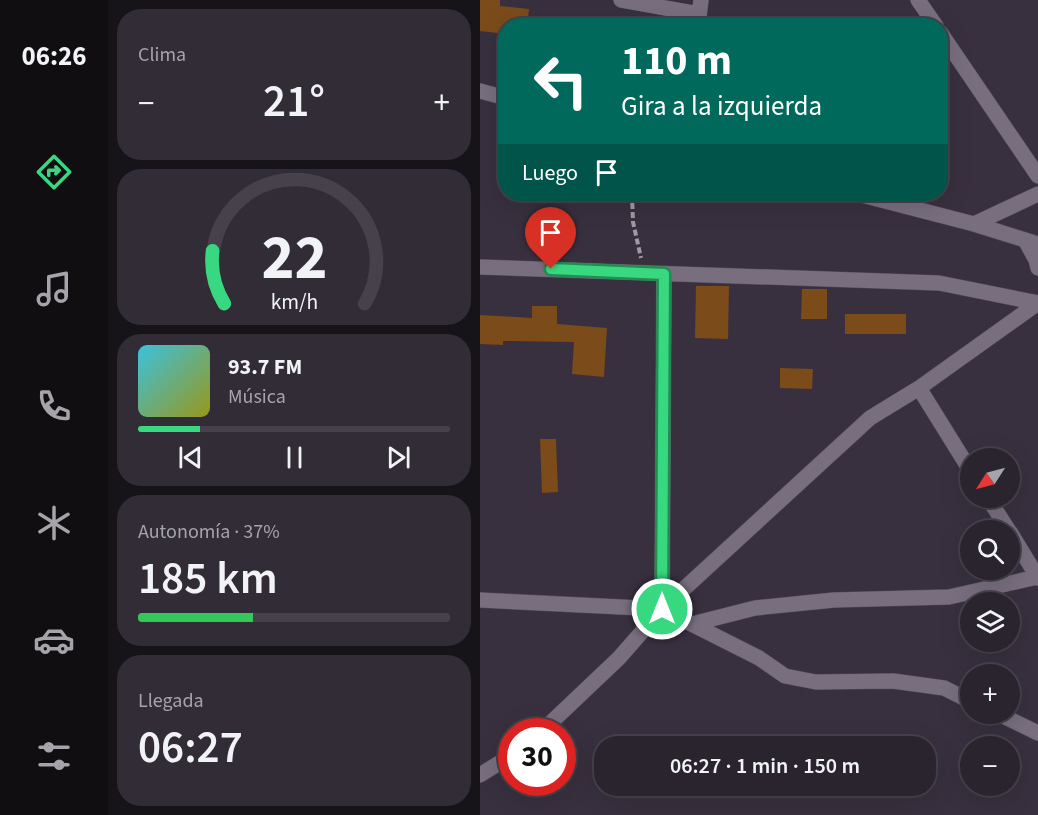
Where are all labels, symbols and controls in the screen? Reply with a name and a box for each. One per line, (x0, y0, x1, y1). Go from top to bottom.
text: 110 m (621, 31, 732, 91)
text: 06:26 (21, 37, 87, 76)
text: Clima (138, 41, 186, 69)
icon: left (522, 42, 600, 120)
text: 21° (263, 70, 325, 134)
text: − (138, 80, 154, 127)
text: + (434, 80, 450, 127)
text: Gira a la izquierda (621, 87, 822, 126)
icon: directions (33, 151, 75, 193)
icon: arrive (590, 156, 623, 189)
text: Luego (522, 157, 578, 189)
pin (525, 207, 576, 269)
text: 22 (261, 214, 327, 303)
icon: arrive (534, 216, 567, 249)
icon: music (33, 268, 75, 310)
text: km/h (270, 288, 318, 319)
text: 93.7 FM (228, 351, 302, 383)
text: Música (228, 383, 286, 411)
icon: phone (33, 385, 75, 427)
icon: previous (174, 441, 207, 474)
icon: pause (278, 441, 311, 474)
icon: next (382, 441, 415, 474)
north arrow (960, 448, 1020, 508)
map controls (960, 448, 1020, 796)
icon: climate (33, 502, 75, 544)
text: Autonomía · 37% (138, 518, 280, 546)
button: search (960, 520, 1020, 580)
text: 185 km (138, 547, 278, 611)
position arrow (630, 577, 694, 641)
button: layers (960, 592, 1020, 652)
icon: car (33, 619, 75, 661)
button: + (960, 664, 1020, 724)
text: Llegada (138, 687, 204, 715)
text: 06:27 (138, 716, 243, 780)
speed limit sign: 30 (498, 718, 576, 796)
icon: filters (33, 735, 75, 777)
button: − (960, 736, 1020, 796)
text: 06:27 · 1 min · 150 m (670, 750, 860, 782)

